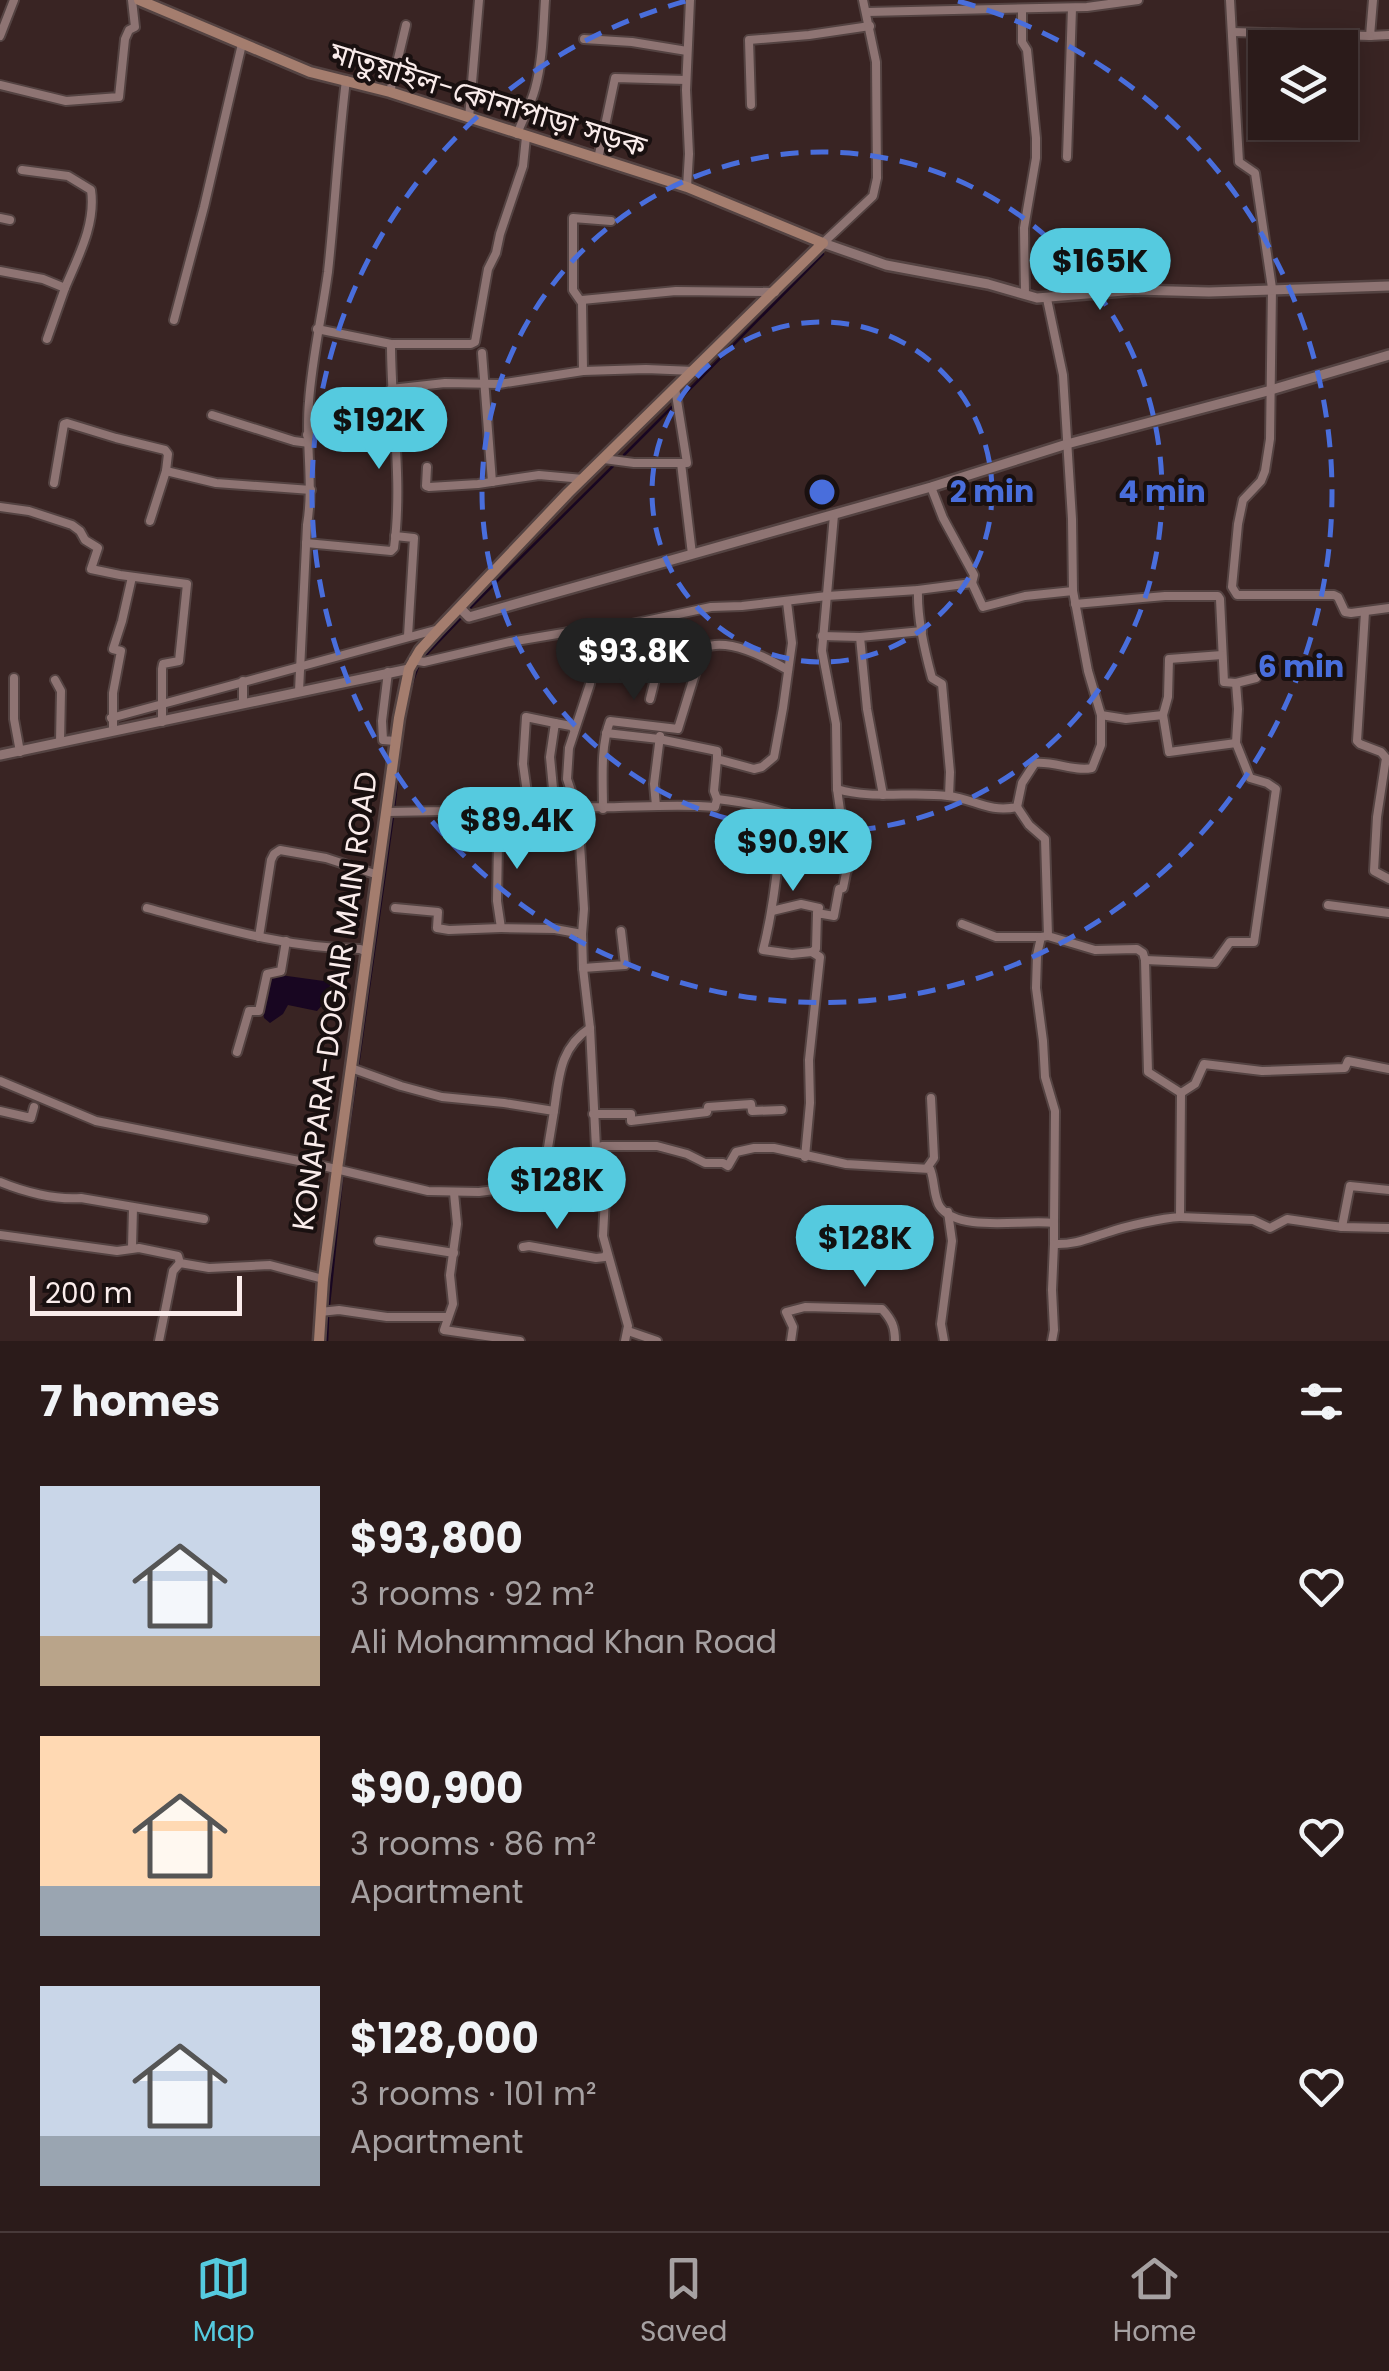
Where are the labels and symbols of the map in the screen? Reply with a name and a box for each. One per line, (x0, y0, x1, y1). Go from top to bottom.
street label: মাতুয়াইল-কোনাপাড়া সড়ক (324, 31, 652, 168)
pin: $165K (1030, 228, 1170, 313)
pin: $192K (309, 387, 449, 472)
text: 2 min (950, 470, 1034, 513)
text: 4 min (1118, 470, 1206, 513)
centre of rings (804, 474, 840, 510)
pin: $93.8K (553, 618, 715, 703)
text: 6 min (1258, 645, 1344, 688)
street label: KONAPARA-DOGAIR MAIN ROAD (281, 769, 388, 1233)
pin: $89.4K (436, 787, 598, 872)
pin: $90.9K (712, 809, 874, 894)
pin: $128K (487, 1147, 627, 1232)
pin: $128K (795, 1205, 935, 1290)
scale bar (30, 1271, 242, 1316)

